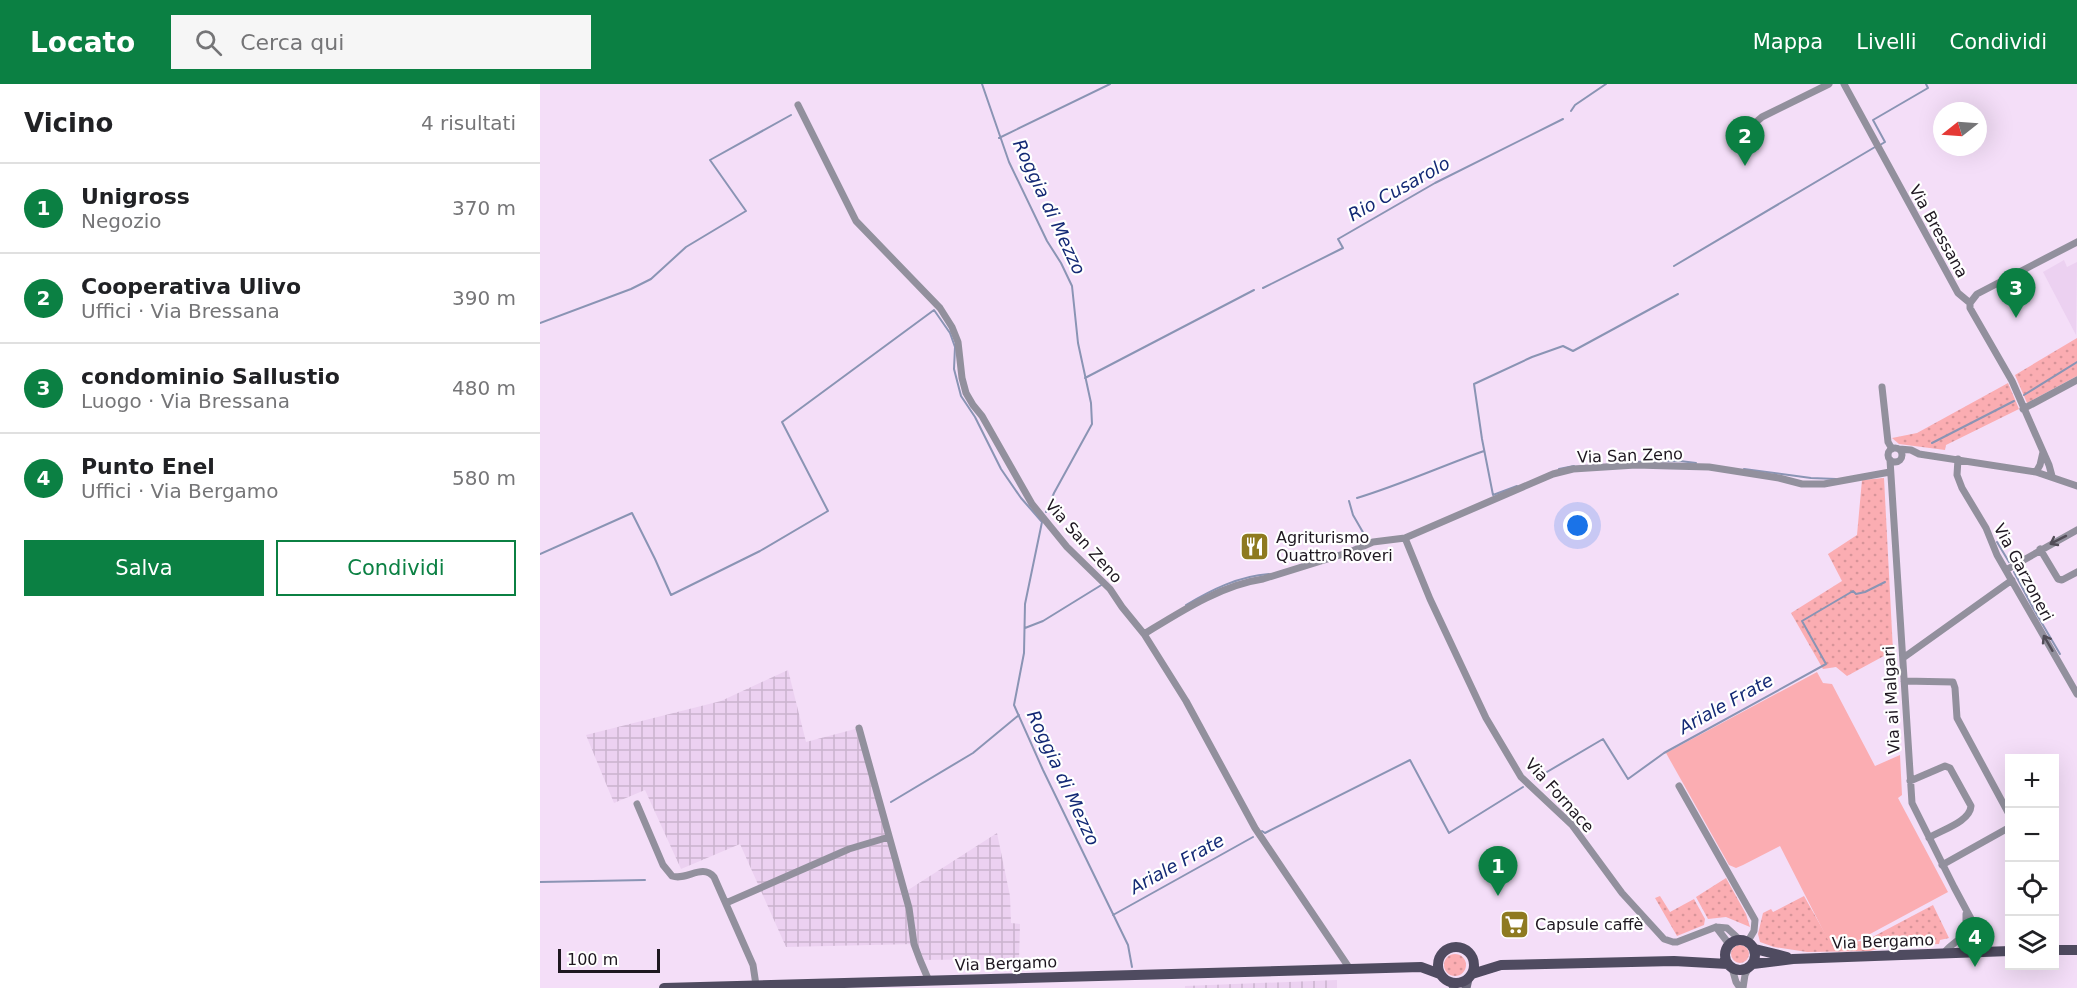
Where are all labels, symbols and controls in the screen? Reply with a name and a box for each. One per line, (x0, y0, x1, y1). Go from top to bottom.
search box (171, 15, 591, 69)
text: Locato (30, 26, 135, 59)
icon: search (192, 26, 225, 59)
text: Cerca qui (240, 30, 344, 55)
text: Mappa (1753, 30, 1823, 54)
text: Livelli (1856, 30, 1917, 54)
text: Condividi (1950, 30, 2047, 54)
north arrow (1933, 102, 1987, 156)
text: Vicino (24, 108, 113, 138)
text: 4 risultati (421, 111, 516, 135)
pin: 2 (1726, 116, 1764, 166)
water label: Roggia di Mezzo (1009, 136, 1090, 278)
water label: Rio Cusarolo (1344, 152, 1453, 225)
street label: Via Bressana (1905, 181, 1972, 281)
text: Unigross (81, 184, 190, 209)
text: 1 (37, 196, 50, 220)
text: 370 m (452, 196, 516, 220)
text: Negozio (81, 209, 162, 233)
pin: 3 (1996, 268, 2036, 318)
text: Cooperativa Ulivo (81, 274, 301, 299)
text: 2 (37, 286, 50, 310)
text: 390 m (452, 286, 516, 310)
text: Uffici · Via Bressana (81, 299, 280, 323)
text: condominio Sallustio (81, 364, 340, 389)
text: 3 (37, 376, 50, 400)
text: 480 m (452, 376, 516, 400)
text: Luogo · Via Bressana (81, 389, 290, 413)
street label: Via San Zeno (1577, 444, 1683, 467)
text: Punto Enel (81, 454, 215, 479)
text: 4 (37, 466, 50, 490)
text: 580 m (452, 466, 516, 490)
text: Uffici · Via Bergamo (81, 479, 279, 503)
street label: Via San Zeno (1041, 496, 1126, 587)
your location (1563, 511, 1592, 540)
street label: Via Garzoneri (1990, 520, 2057, 624)
place label: Agriturismo Quattro Roveri (1276, 528, 1393, 565)
restaurant icon: Agriturismo Quattro Roveri (1239, 530, 1271, 562)
one-way arrow (2050, 534, 2068, 546)
button: Salva (24, 540, 264, 596)
button: Condividi (276, 540, 516, 596)
one-way arrow (2042, 635, 2053, 653)
street label: Via ai Malgari (1879, 645, 1904, 755)
water label: Ariale Frate (1674, 669, 1777, 739)
water label: Roggia di Mezzo (1023, 707, 1104, 849)
street label: Via Fornace (1521, 754, 1598, 836)
map controls (2005, 754, 2059, 970)
button: + (2005, 754, 2059, 808)
button: − (2005, 808, 2059, 862)
water label: Ariale Frate (1125, 829, 1228, 899)
pin: 1 (1478, 846, 1518, 896)
button: locate (2005, 862, 2059, 916)
supermarket icon: Capsule caffè (1498, 908, 1530, 940)
place label: Capsule caffè (1535, 915, 1643, 934)
button: layers (2005, 916, 2059, 970)
pin: 4 (1956, 918, 1994, 967)
street label: Via Bergamo (1832, 930, 1935, 953)
scale bar (558, 946, 660, 974)
text: 100 m (567, 950, 618, 969)
street label: Via Bergamo (955, 952, 1058, 975)

